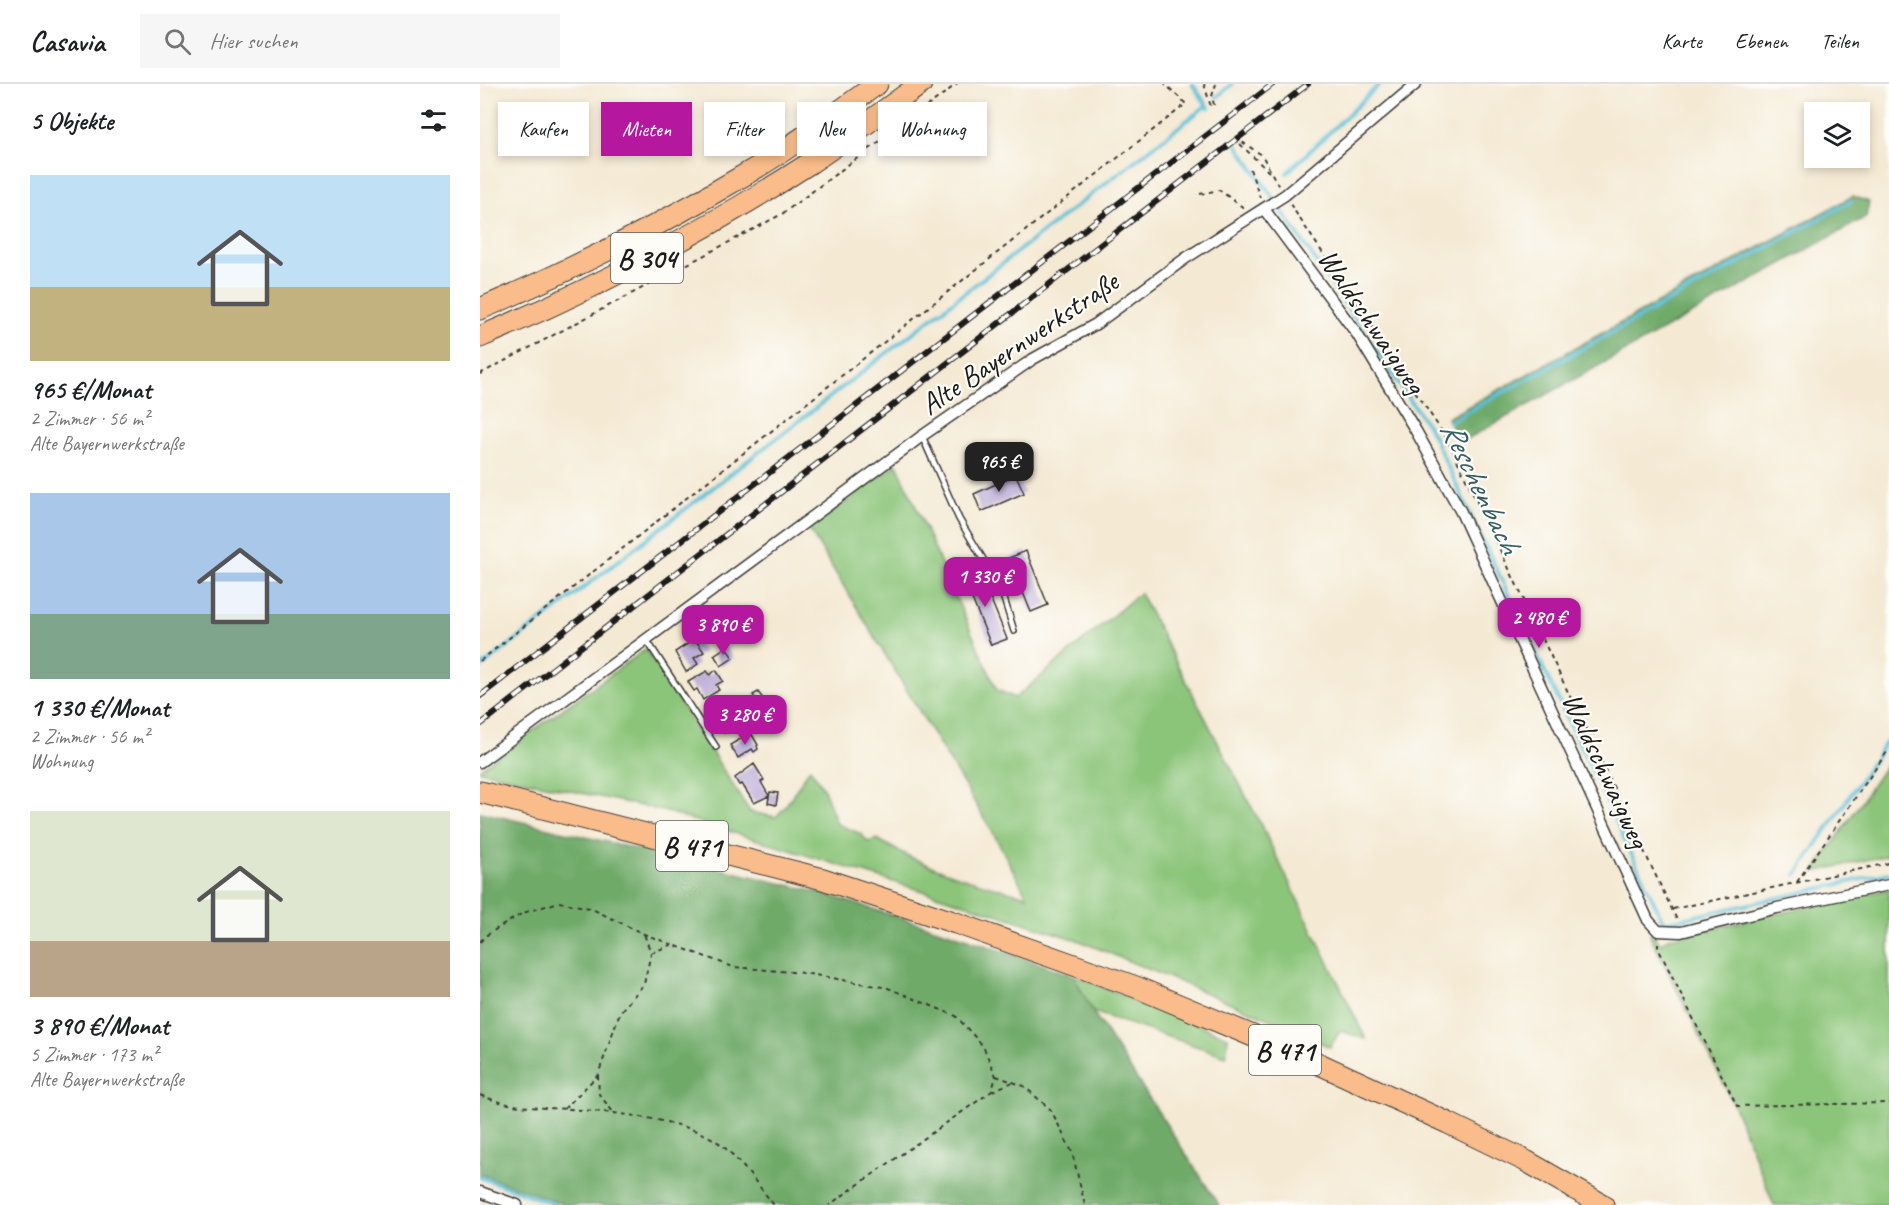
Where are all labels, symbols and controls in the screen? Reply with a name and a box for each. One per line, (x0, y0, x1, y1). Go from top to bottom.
search box (140, 14, 560, 68)
text: Casavia (30, 24, 104, 59)
icon: search (161, 25, 194, 58)
text: Hier suchen (209, 27, 298, 55)
text: Karte (1662, 28, 1702, 54)
text: Ebenen (1735, 28, 1788, 54)
text: Teilen (1821, 28, 1859, 54)
chip: Kaufen (498, 102, 589, 156)
chip: Mieten (601, 102, 692, 156)
chip: Filter (704, 102, 785, 156)
chip: Neu (797, 102, 866, 156)
chip: Wohnung (878, 102, 987, 156)
map controls (1804, 102, 1870, 168)
button: layers (1804, 102, 1870, 168)
text: 5 Objekte (30, 104, 114, 137)
icon: filters (417, 104, 450, 137)
icon: home (186, 214, 294, 322)
road number: B 304 (611, 233, 683, 283)
street label: Waldschwaigweg (1310, 241, 1436, 403)
street label: Alte Bayernwerkstraße (913, 261, 1127, 423)
text: 965 €/Monat (30, 373, 151, 406)
text: 2 Zimmer · 56 m² (30, 406, 149, 431)
water label: Reschenbach (1431, 414, 1532, 562)
text: Alte Bayernwerkstraße (30, 431, 184, 456)
pin: 965 € (957, 442, 1041, 493)
text: 965 € (979, 449, 1019, 474)
icon: home (186, 532, 294, 640)
pin: 1 330 € (930, 557, 1040, 608)
text: 1 330 € (958, 564, 1012, 589)
pin: 2 480 € (1484, 598, 1594, 649)
pin: 3 890 € (668, 605, 778, 656)
text: 2 480 € (1512, 605, 1566, 630)
text: 3 890 € (696, 612, 750, 637)
street label: Waldschwaigweg (1554, 686, 1659, 856)
text: 1 330 €/Monat (30, 691, 169, 724)
pin: 3 280 € (690, 695, 800, 746)
text: 3 280 € (718, 702, 772, 727)
text: 2 Zimmer · 56 m² (30, 724, 149, 749)
text: Wohnung (30, 749, 93, 774)
road number: B 471 (656, 821, 728, 871)
icon: home (186, 850, 294, 958)
text: 3 890 €/Monat (30, 1009, 169, 1042)
road number: B 471 (1249, 1025, 1321, 1075)
text: 5 Zimmer · 173 m² (30, 1042, 158, 1067)
text: Alte Bayernwerkstraße (30, 1067, 184, 1092)

